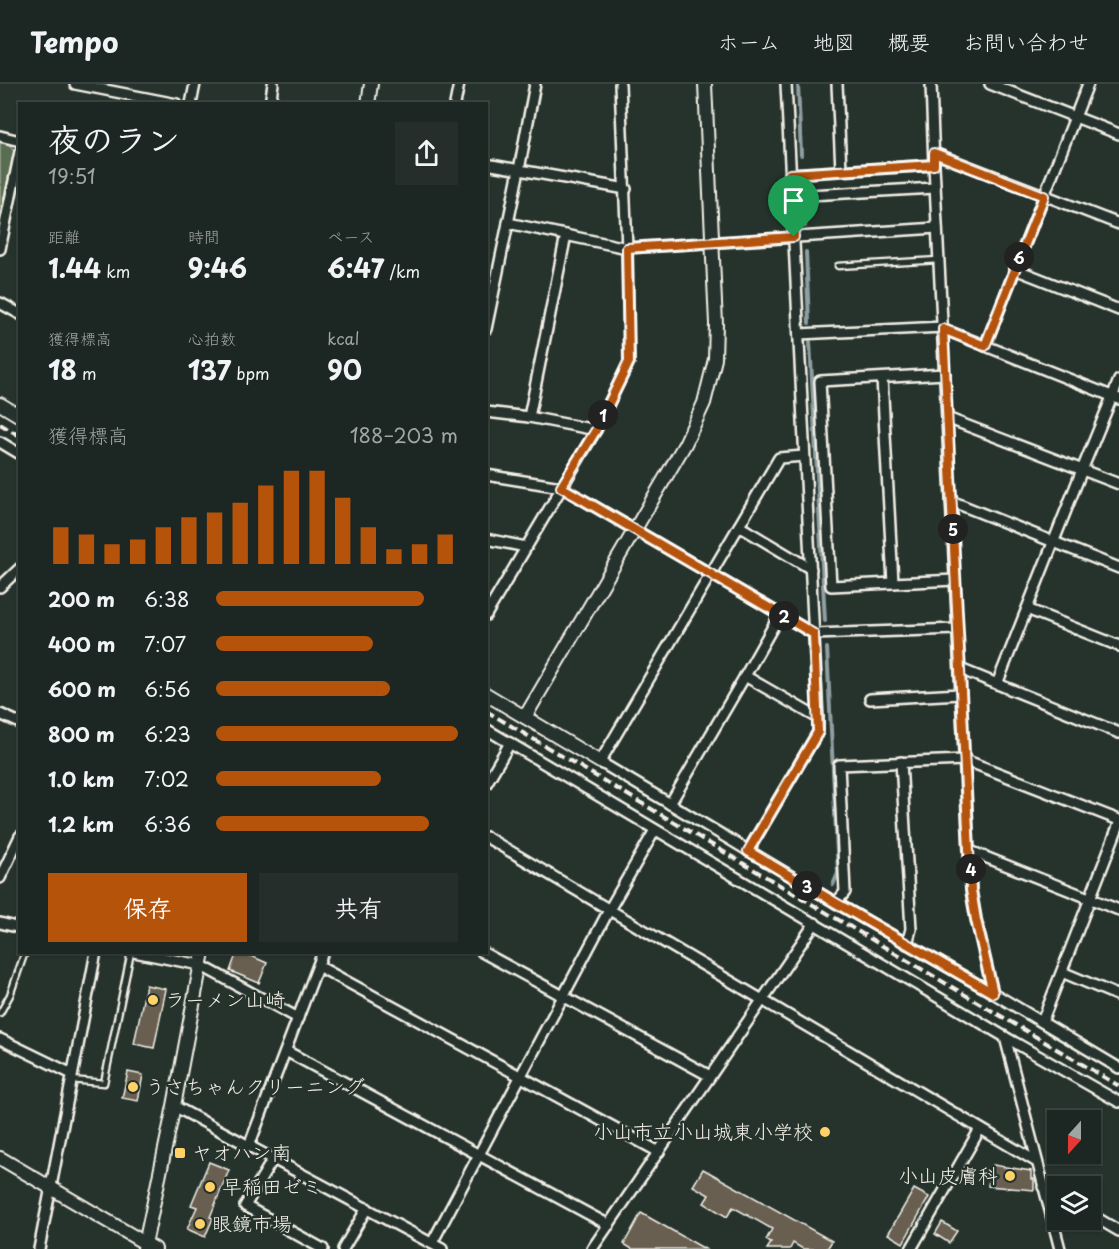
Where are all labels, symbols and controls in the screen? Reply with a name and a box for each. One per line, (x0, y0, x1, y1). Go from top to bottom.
text: Tempo (30, 20, 118, 63)
text: ホーム (718, 25, 780, 57)
text: 地図 (813, 25, 855, 57)
text: 概要 (888, 25, 930, 57)
text: お問い合わせ (963, 25, 1089, 57)
text: 夜のラン (48, 113, 180, 163)
button: share (395, 122, 458, 185)
text: 19:51 (48, 161, 96, 191)
pin (768, 175, 819, 237)
icon: arrive (777, 184, 810, 217)
text: 距離 (48, 224, 80, 248)
text: 時間 (188, 224, 220, 248)
text: ペース (327, 224, 374, 248)
pin: 6 (1004, 242, 1034, 272)
text: 6 (1013, 245, 1025, 269)
text: 1.44 (48, 248, 101, 287)
text: 9:46 (188, 248, 247, 287)
text: 6:47 (327, 248, 384, 287)
text: km (101, 259, 130, 283)
text: /km (384, 259, 420, 283)
text: 獲得標高 (48, 326, 112, 350)
text: 心拍数 (188, 326, 236, 350)
text: kcal (327, 326, 359, 350)
text: 18 (48, 350, 77, 389)
text: 137 (188, 350, 231, 389)
text: 90 (327, 350, 362, 389)
text: m (77, 361, 96, 385)
text: bpm (231, 361, 270, 385)
pin: 1 (588, 400, 618, 430)
text: 1 (599, 403, 607, 427)
text: 獲得標高 (48, 420, 128, 450)
text: 188–203 m (350, 420, 458, 450)
pin: 5 (938, 514, 968, 544)
text: 5 (948, 517, 958, 541)
text: 200 m (48, 584, 115, 614)
text: 6:38 (144, 584, 189, 614)
pin: 2 (769, 601, 799, 631)
text: 2 (778, 604, 790, 628)
text: 400 m (48, 629, 116, 659)
text: 7:07 (144, 629, 186, 659)
text: 600 m (48, 674, 116, 704)
text: 6:56 (144, 674, 191, 704)
text: 800 m (48, 719, 115, 749)
text: 6:23 (144, 719, 191, 749)
text: 1.0 km (48, 764, 115, 794)
text: 7:02 (144, 764, 189, 794)
text: 1.2 km (48, 809, 114, 839)
text: 6:36 (144, 809, 191, 839)
pin: 4 (956, 854, 986, 884)
text: 4 (966, 857, 976, 881)
pin: 3 (792, 871, 822, 901)
button: 保存 (48, 873, 247, 942)
button: 共有 (259, 873, 458, 942)
text: 3 (802, 874, 812, 898)
place label: ラーメン山崎 (165, 984, 285, 1014)
marker: ラーメン山崎 (146, 993, 160, 1007)
place label: うさちゃんクリーニング (145, 1071, 365, 1101)
marker: うさちゃんクリーニング (126, 1080, 140, 1094)
north arrow (1047, 1110, 1101, 1164)
map controls (1047, 1110, 1101, 1230)
place label: 小山市立小山城東小学校 (593, 1116, 813, 1146)
marker: 小山市立小山城東小学校 (818, 1125, 832, 1139)
place label: ヤオハン南 (192, 1137, 292, 1167)
marker: ヤオハン南 (173, 1146, 187, 1160)
place label: 小山皮膚科 (898, 1160, 998, 1190)
marker: 小山皮膚科 (1003, 1169, 1017, 1183)
place label: 早稲田ゼミ (222, 1171, 322, 1201)
button: layers (1047, 1176, 1101, 1230)
marker: 早稲田ゼミ (203, 1180, 217, 1194)
place label: 眼鏡市場 (212, 1208, 292, 1238)
marker: 眼鏡市場 (193, 1217, 207, 1231)

